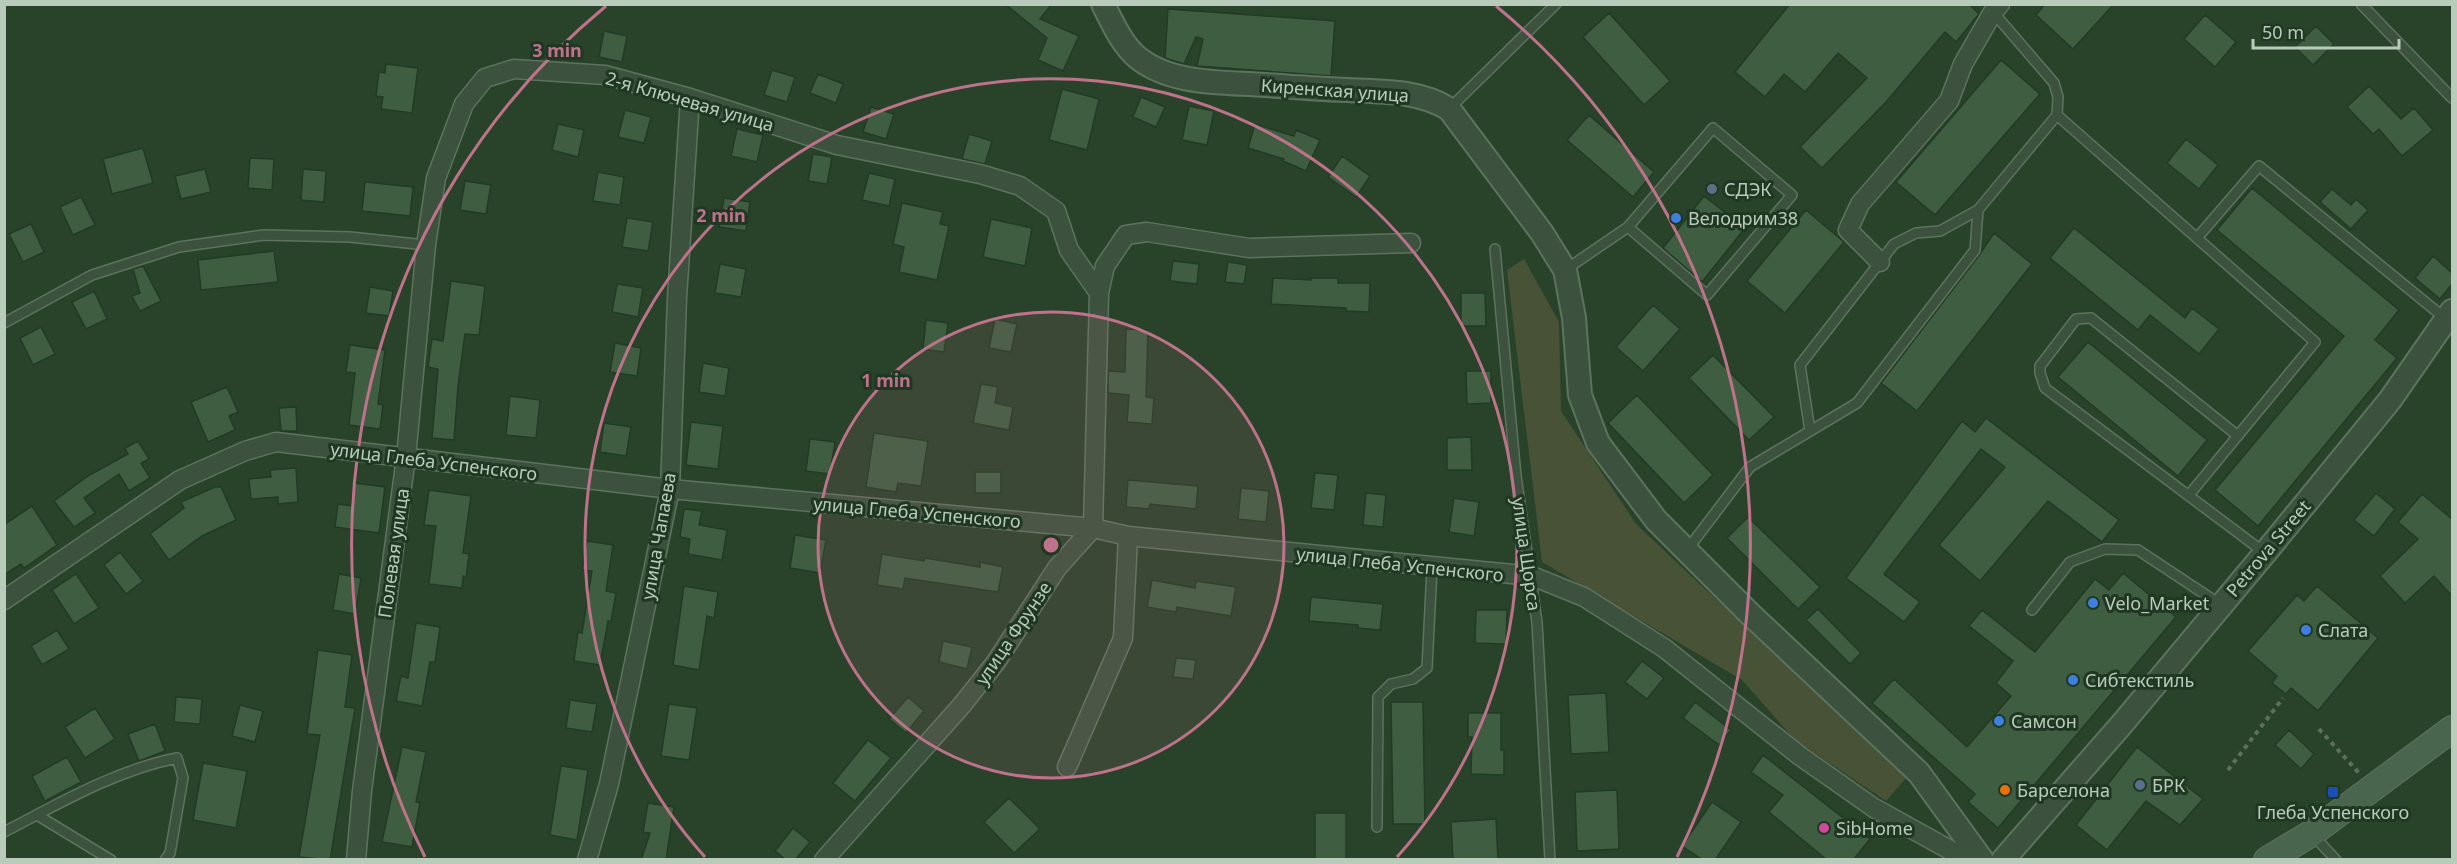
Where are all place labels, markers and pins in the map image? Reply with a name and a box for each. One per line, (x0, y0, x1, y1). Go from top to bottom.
place label: СДЭК (1724, 177, 1772, 201)
marker: СДЭК (1705, 182, 1719, 196)
place label: Велодрим38 (1688, 206, 1798, 230)
marker: Велодрим38 (1669, 211, 1683, 225)
centre of rings (1041, 535, 1061, 555)
place label: Velo_Market (2105, 591, 2210, 615)
marker: Velo_Market (2086, 596, 2100, 610)
place label: Слата (2318, 618, 2368, 642)
marker: Слата (2299, 623, 2313, 637)
place label: Сибтекстиль (2085, 668, 2194, 692)
marker: Сибтекстиль (2066, 673, 2080, 687)
place label: Самсон (2011, 709, 2077, 733)
marker: Самсон (1992, 714, 2006, 728)
place label: БРК (2152, 773, 2186, 797)
place label: Барселона (2017, 778, 2110, 802)
marker: БРК (2133, 778, 2147, 792)
marker: Барселона (1998, 783, 2012, 797)
marker: Глеба Успенского (2326, 785, 2340, 799)
place label: Глеба Успенского (2257, 800, 2409, 824)
place label: SibHome (1836, 816, 1913, 840)
marker: SibHome (1817, 821, 1831, 835)

